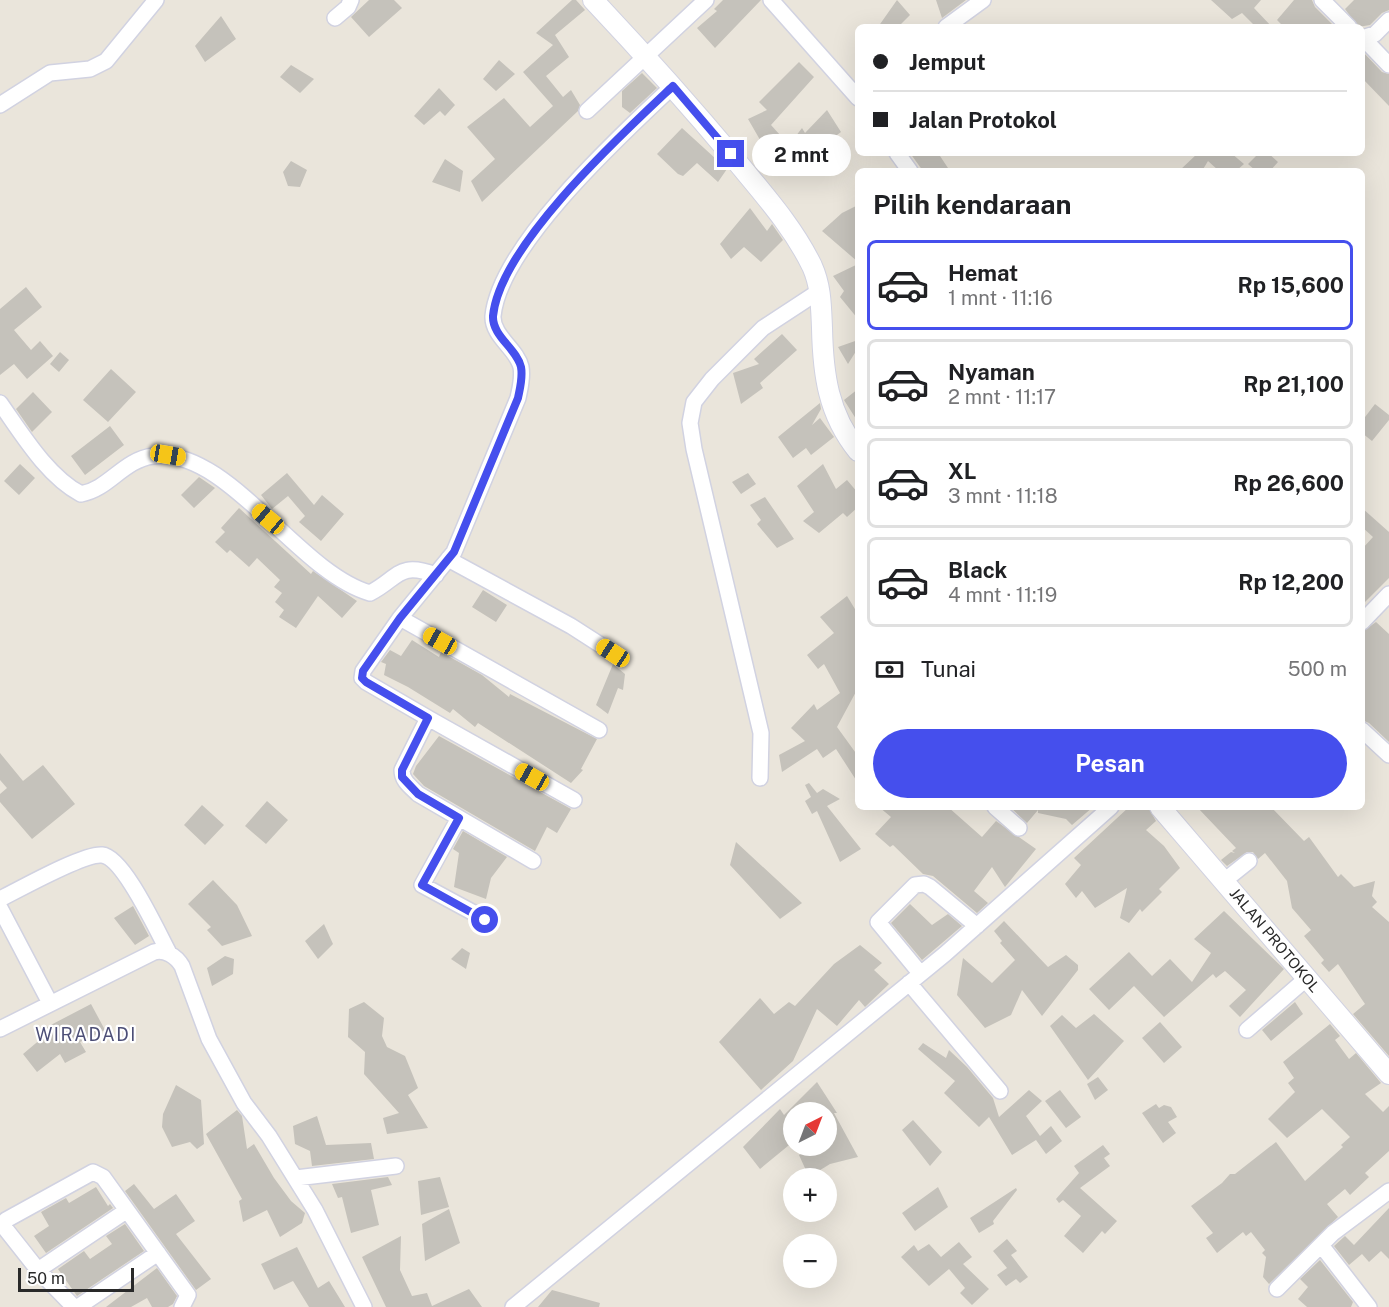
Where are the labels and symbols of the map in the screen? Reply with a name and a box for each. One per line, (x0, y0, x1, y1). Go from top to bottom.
callout: 2 mnt (752, 133, 851, 175)
route end (717, 140, 744, 167)
car (149, 443, 187, 467)
car (248, 501, 288, 537)
car (420, 624, 460, 658)
car (593, 636, 633, 670)
car (512, 760, 552, 794)
street label: JALAN PROTOKOL (1226, 884, 1324, 996)
route start (471, 906, 498, 933)
district label: WIRADADI (35, 1024, 137, 1045)
north arrow (783, 1102, 837, 1156)
scale bar (18, 1265, 134, 1292)

